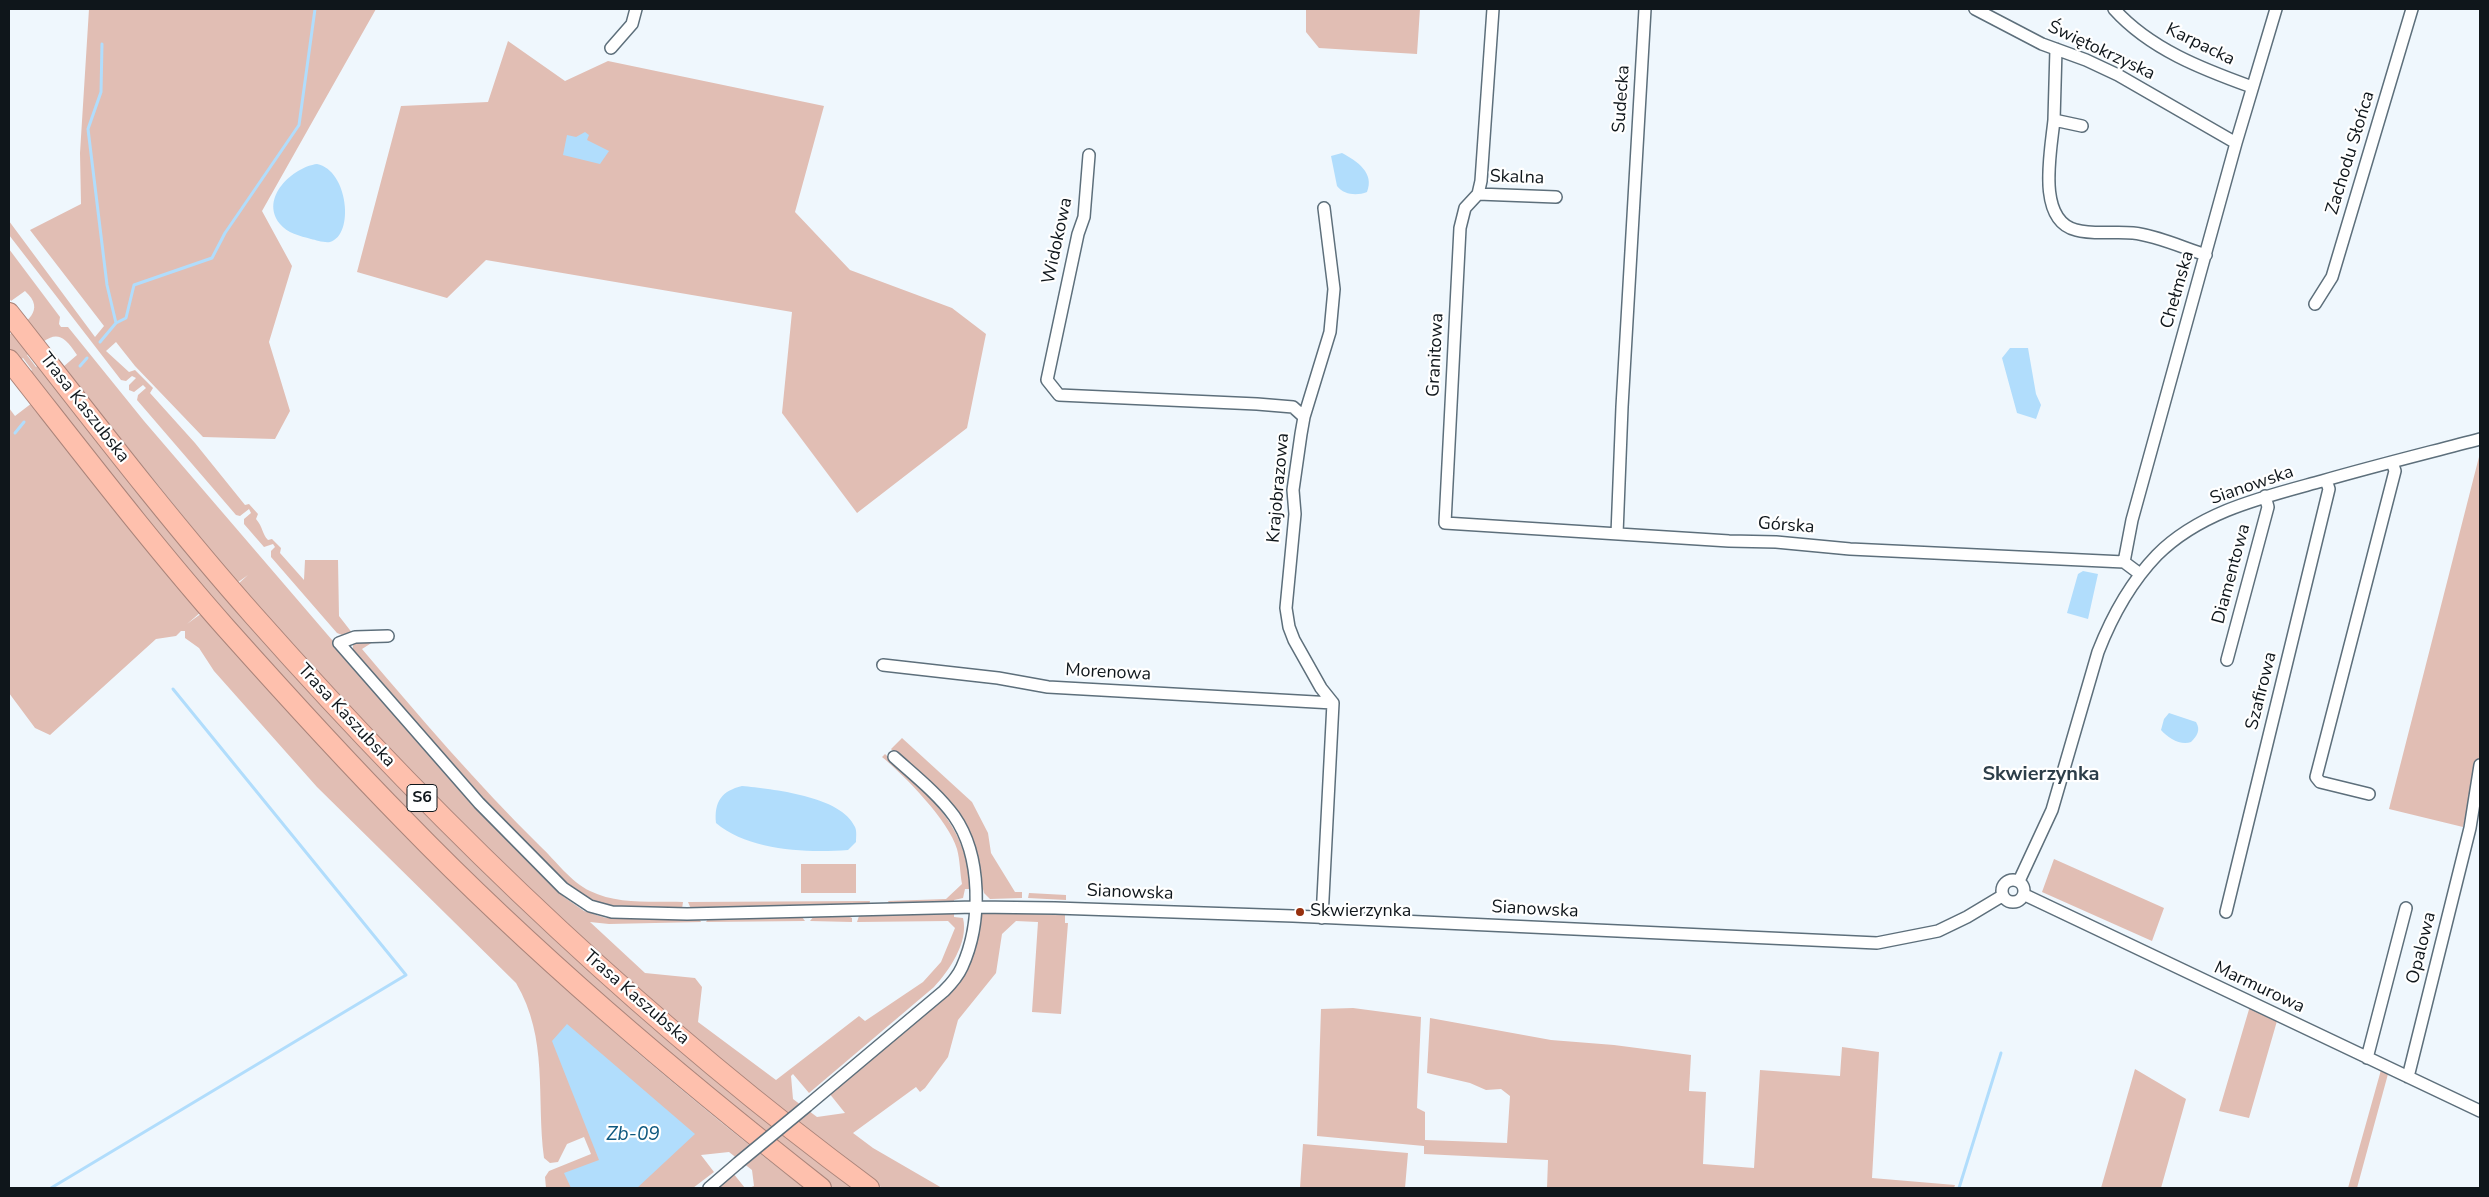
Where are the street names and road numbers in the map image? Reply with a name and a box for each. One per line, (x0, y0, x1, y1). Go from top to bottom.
street label: Świętokrzyska (2044, 17, 2158, 85)
street label: Karpacka (2162, 19, 2238, 71)
street label: Sudecka (1609, 64, 1635, 134)
street label: Zachodu Słońca (2322, 89, 2380, 217)
street label: Skalna (1489, 166, 1545, 190)
street label: Widokowa (1038, 196, 1078, 286)
street label: Chełmska (2157, 249, 2199, 331)
street label: Granitowa (1423, 313, 1449, 397)
street label: Trasa Kaszubska (34, 349, 134, 467)
street label: Krajobrazowa (1263, 432, 1295, 544)
street label: Sianowska (2207, 462, 2297, 510)
street label: Górska (1757, 513, 1815, 539)
street label: Diamentowa (2208, 522, 2256, 626)
street label: Szafirowa (2242, 650, 2282, 732)
street label: Trasa Kaszubska (293, 660, 399, 772)
street label: Morenowa (1065, 660, 1151, 686)
road number: S6 (407, 784, 437, 811)
street label: Sianowska (1086, 881, 1174, 905)
street label: Sianowska (1491, 897, 1579, 923)
street label: Opalowa (2403, 910, 2441, 986)
street label: Trasa Kaszubska (579, 946, 693, 1050)
street label: Marmurowa (2210, 958, 2308, 1018)

